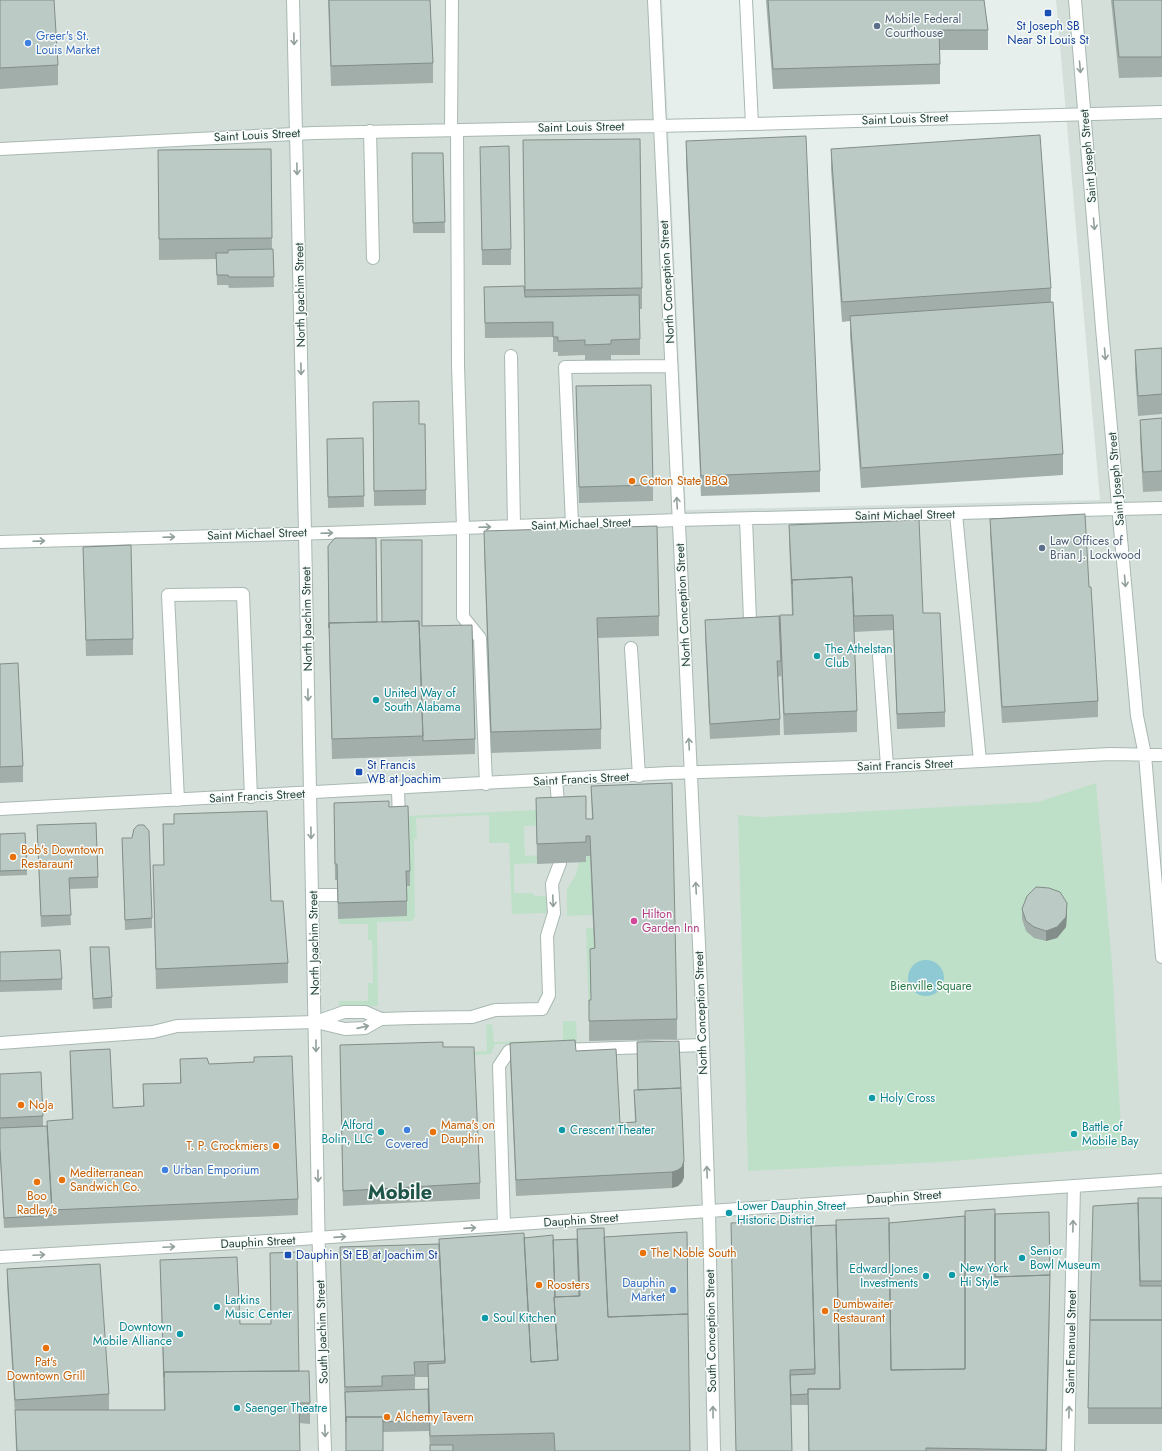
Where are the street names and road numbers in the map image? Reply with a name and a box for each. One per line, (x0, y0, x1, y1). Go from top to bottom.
street label: Saint Louis Street (861, 108, 949, 130)
street label: Saint Joseph Street (1075, 108, 1101, 204)
street label: Saint Louis Street (537, 117, 625, 137)
street label: Saint Louis Street (213, 124, 301, 146)
street label: North Conception Street (655, 220, 679, 344)
street label: North Joachim Street (290, 242, 310, 348)
street label: Saint Joseph Street (1103, 431, 1129, 527)
street label: Saint Michael Street (855, 505, 955, 525)
street label: Saint Michael Street (531, 513, 631, 535)
street label: Saint Michael Street (207, 523, 307, 545)
street label: North Conception Street (671, 543, 695, 667)
street label: North Joachim Street (297, 566, 317, 672)
street label: Saint Francis Street (857, 754, 953, 776)
street label: Saint Francis Street (533, 767, 630, 791)
street label: Saint Francis Street (209, 784, 306, 808)
street label: North Joachim Street (304, 890, 324, 996)
street label: North Conception Street (690, 951, 712, 1075)
street label: Dauphin Street (866, 1185, 942, 1209)
street label: Dauphin Street (543, 1208, 619, 1232)
street label: Dauphin Street (220, 1231, 296, 1253)
street label: South Conception Street (701, 1269, 721, 1393)
street label: South Joachim Street (311, 1280, 333, 1384)
street label: Saint Emanuel Street (1061, 1290, 1081, 1394)

